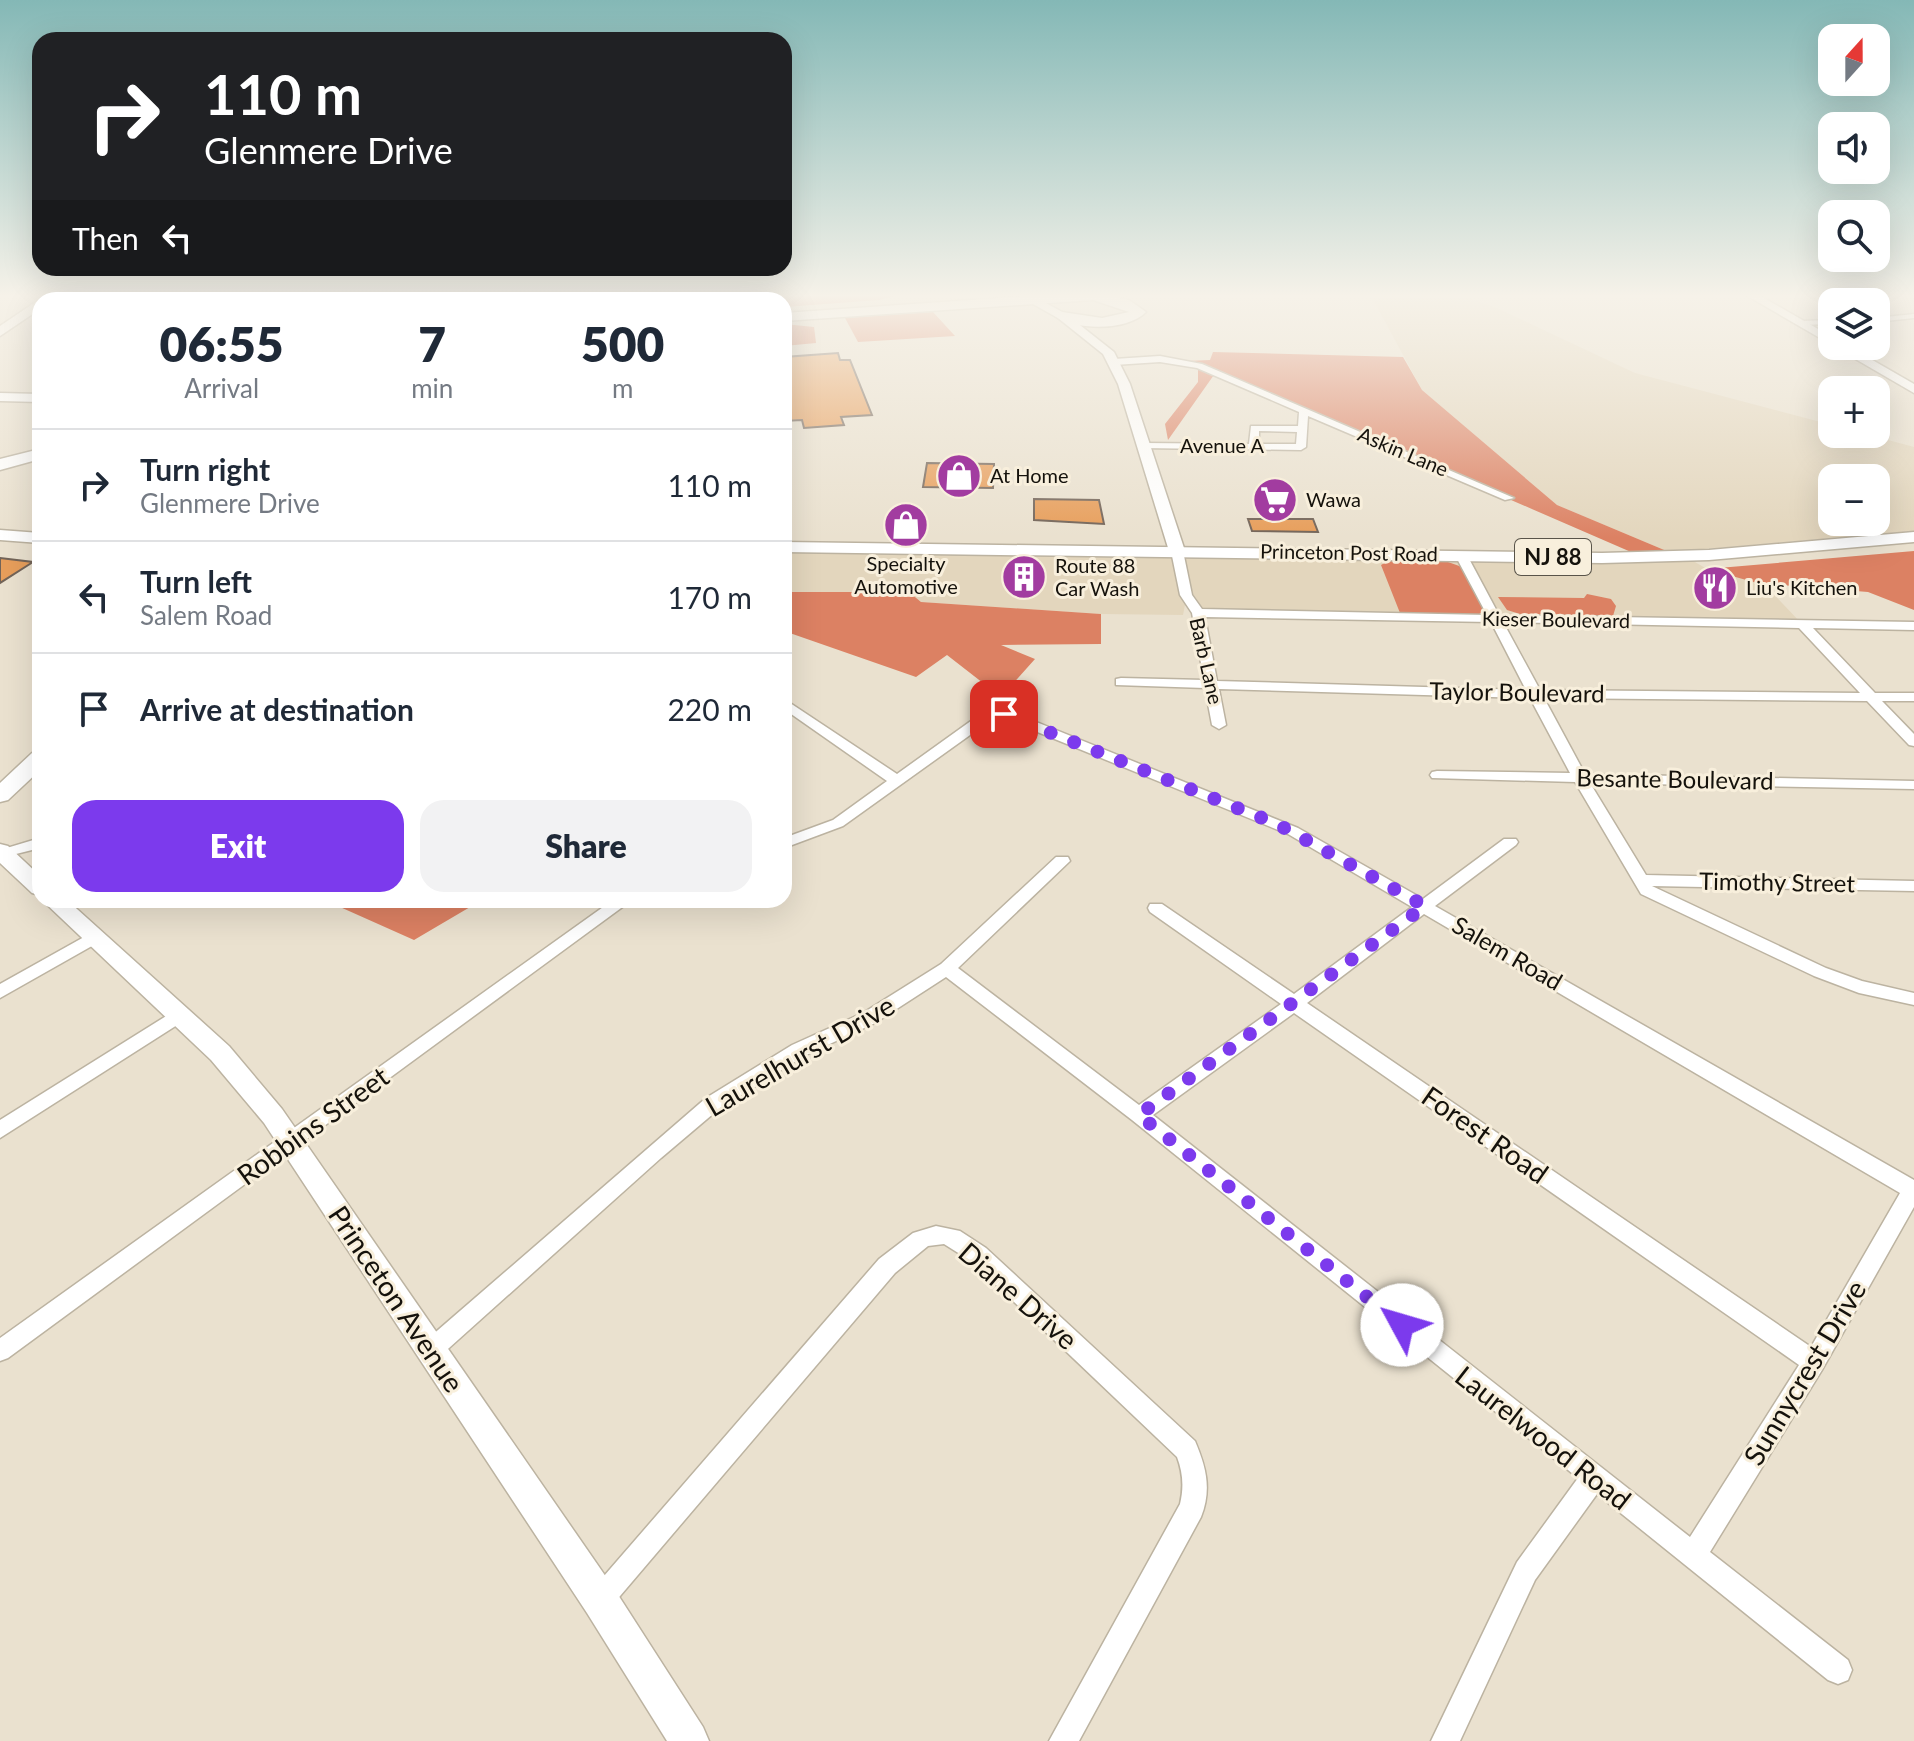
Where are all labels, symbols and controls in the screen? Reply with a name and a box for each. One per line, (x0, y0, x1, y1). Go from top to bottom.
north arrow (1818, 24, 1890, 96)
map controls (1818, 24, 1890, 536)
text: 110 m (204, 60, 362, 127)
icon: right (72, 64, 176, 168)
button: sound (1818, 112, 1890, 184)
text: Glenmere Drive (204, 128, 453, 172)
button: search (1818, 200, 1890, 272)
icon: left (155, 216, 199, 260)
text: Then (72, 220, 139, 256)
button: layers (1818, 288, 1890, 360)
text: 06:55 (160, 315, 284, 372)
text: 7 (418, 315, 446, 372)
text: 500 (581, 315, 664, 372)
text: Arrival (184, 372, 259, 404)
text: min (411, 372, 453, 404)
text: m (612, 372, 633, 404)
button: + (1818, 376, 1890, 448)
street label: Askin Lane (1355, 421, 1452, 481)
street label: Avenue A (1180, 433, 1265, 457)
text: Turn right (140, 451, 270, 487)
shop icon: At Home (935, 452, 983, 500)
icon: right (72, 463, 116, 507)
place label: At Home (990, 463, 1069, 487)
button: − (1818, 464, 1890, 536)
text: 110 m (667, 467, 752, 503)
supermarket icon: Wawa (1251, 476, 1299, 524)
text: Glenmere Drive (140, 487, 320, 519)
place label: Wawa (1306, 487, 1361, 511)
shop icon: Specialty Automotive (882, 501, 930, 549)
street label: Princeton Post Road (1260, 538, 1438, 566)
road number: NJ 88 (1515, 539, 1591, 575)
place label: Specialty Automotive (854, 551, 958, 598)
building icon: Route 88 Car Wash (1000, 553, 1048, 601)
place label: Route 88 Car Wash (1055, 553, 1139, 600)
text: Turn left (140, 563, 252, 599)
restaurant icon: Liu's Kitchen (1691, 564, 1739, 612)
icon: left (72, 575, 116, 619)
place label: Liu's Kitchen (1746, 575, 1858, 599)
text: 170 m (667, 579, 752, 615)
text: Salem Road (140, 599, 272, 631)
street label: Kieser Boulevard (1482, 606, 1630, 632)
street label: Barb Lane (1185, 615, 1229, 706)
street label: Taylor Boulevard (1429, 675, 1605, 708)
pin (970, 680, 1038, 748)
icon: arrive (72, 687, 116, 731)
text: Arrive at destination (140, 691, 414, 727)
text: 220 m (667, 691, 752, 727)
icon: arrive (982, 692, 1026, 736)
street label: Besante Boulevard (1576, 762, 1774, 795)
button: Exit (72, 800, 404, 892)
button: Share (420, 800, 752, 892)
street label: Timothy Street (1699, 866, 1856, 897)
street label: Salem Road (1448, 910, 1568, 996)
street label: Laurelhurst Drive (699, 987, 900, 1123)
street label: Robbins Street (230, 1059, 395, 1192)
street label: Forest Road (1416, 1078, 1555, 1190)
street label: Princeton Avenue (322, 1199, 472, 1398)
street label: Diane Drive (952, 1235, 1085, 1356)
street label: Sunnycrest Drive (1736, 1274, 1873, 1471)
position arrow (1360, 1283, 1444, 1367)
street label: Laurelwood Road (1449, 1358, 1638, 1516)

